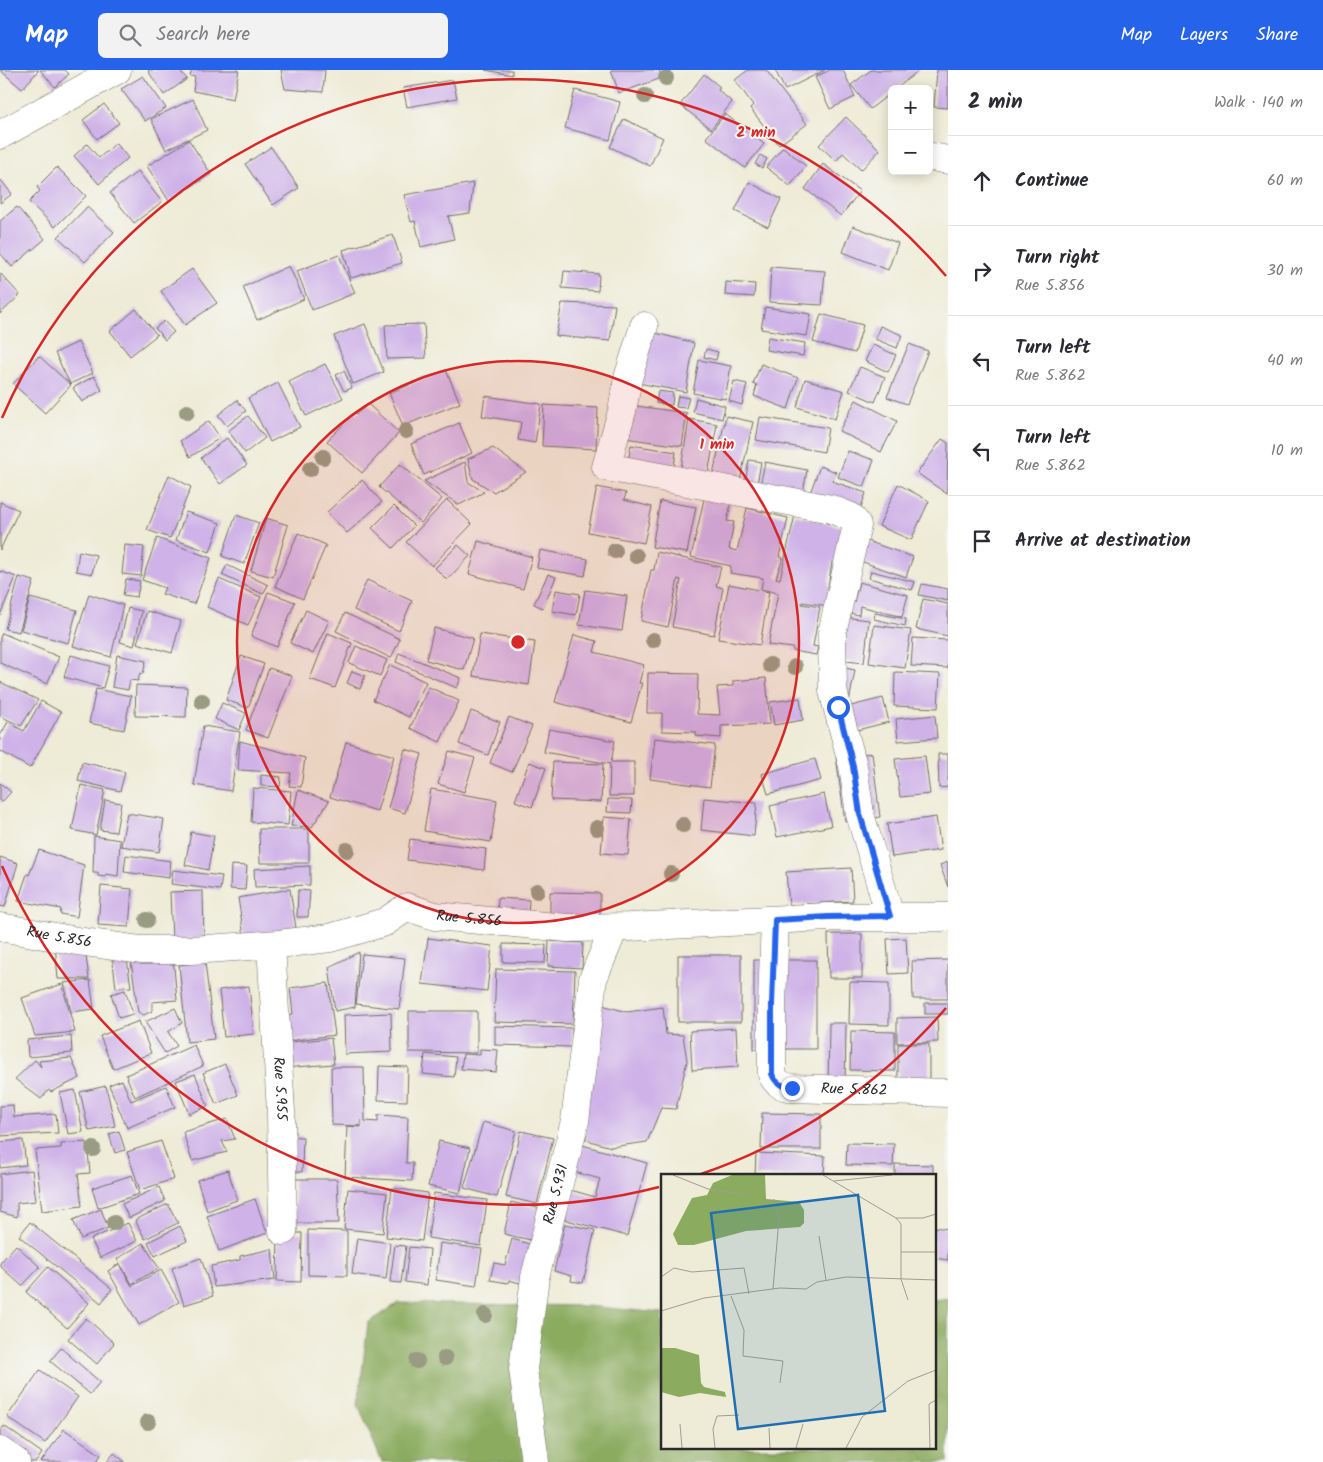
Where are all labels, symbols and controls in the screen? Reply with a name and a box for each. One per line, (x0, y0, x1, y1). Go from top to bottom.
search box (98, 13, 448, 58)
text: Map (25, 16, 68, 55)
text: Search here (156, 20, 250, 50)
icon: search (116, 21, 144, 49)
text: Map (1121, 21, 1152, 50)
text: Layers (1180, 21, 1228, 50)
text: Share (1256, 21, 1298, 50)
map controls (888, 85, 933, 175)
button: + (888, 85, 933, 130)
text: 2 min (968, 86, 1023, 119)
text: Walk · 140 m (1214, 90, 1303, 115)
text: 2 min (736, 121, 776, 145)
button: − (888, 130, 933, 175)
text: Continue (1015, 166, 1088, 196)
icon: ahead (968, 167, 996, 195)
text: 60 m (1267, 168, 1303, 193)
text: Turn right (1015, 243, 1100, 273)
icon: right (968, 257, 996, 285)
text: 30 m (1267, 258, 1303, 283)
text: Rue 5.856 (1015, 273, 1085, 298)
text: Turn left (1015, 333, 1090, 363)
icon: left (968, 347, 996, 375)
text: 40 m (1267, 348, 1303, 373)
text: Rue 5.862 (1015, 363, 1086, 388)
text: Turn left (1015, 423, 1090, 453)
text: 1 min (700, 433, 734, 457)
icon: left (968, 437, 996, 465)
text: 10 m (1271, 438, 1303, 463)
text: Rue 5.862 (1015, 453, 1086, 478)
text: Arrive at destination (1015, 526, 1191, 556)
icon: arrive (968, 527, 996, 555)
centre of rings (509, 633, 527, 651)
route start (827, 696, 850, 719)
street label: Rue 5.856 (435, 904, 503, 934)
street label: Rue 5.856 (25, 920, 93, 955)
street label: Rue 5.955 (266, 1056, 293, 1122)
route end (781, 1077, 804, 1100)
street label: Rue 5.862 (821, 1077, 888, 1103)
street label: Rue 5.931 (537, 1161, 575, 1227)
inset map (661, 1174, 936, 1450)

